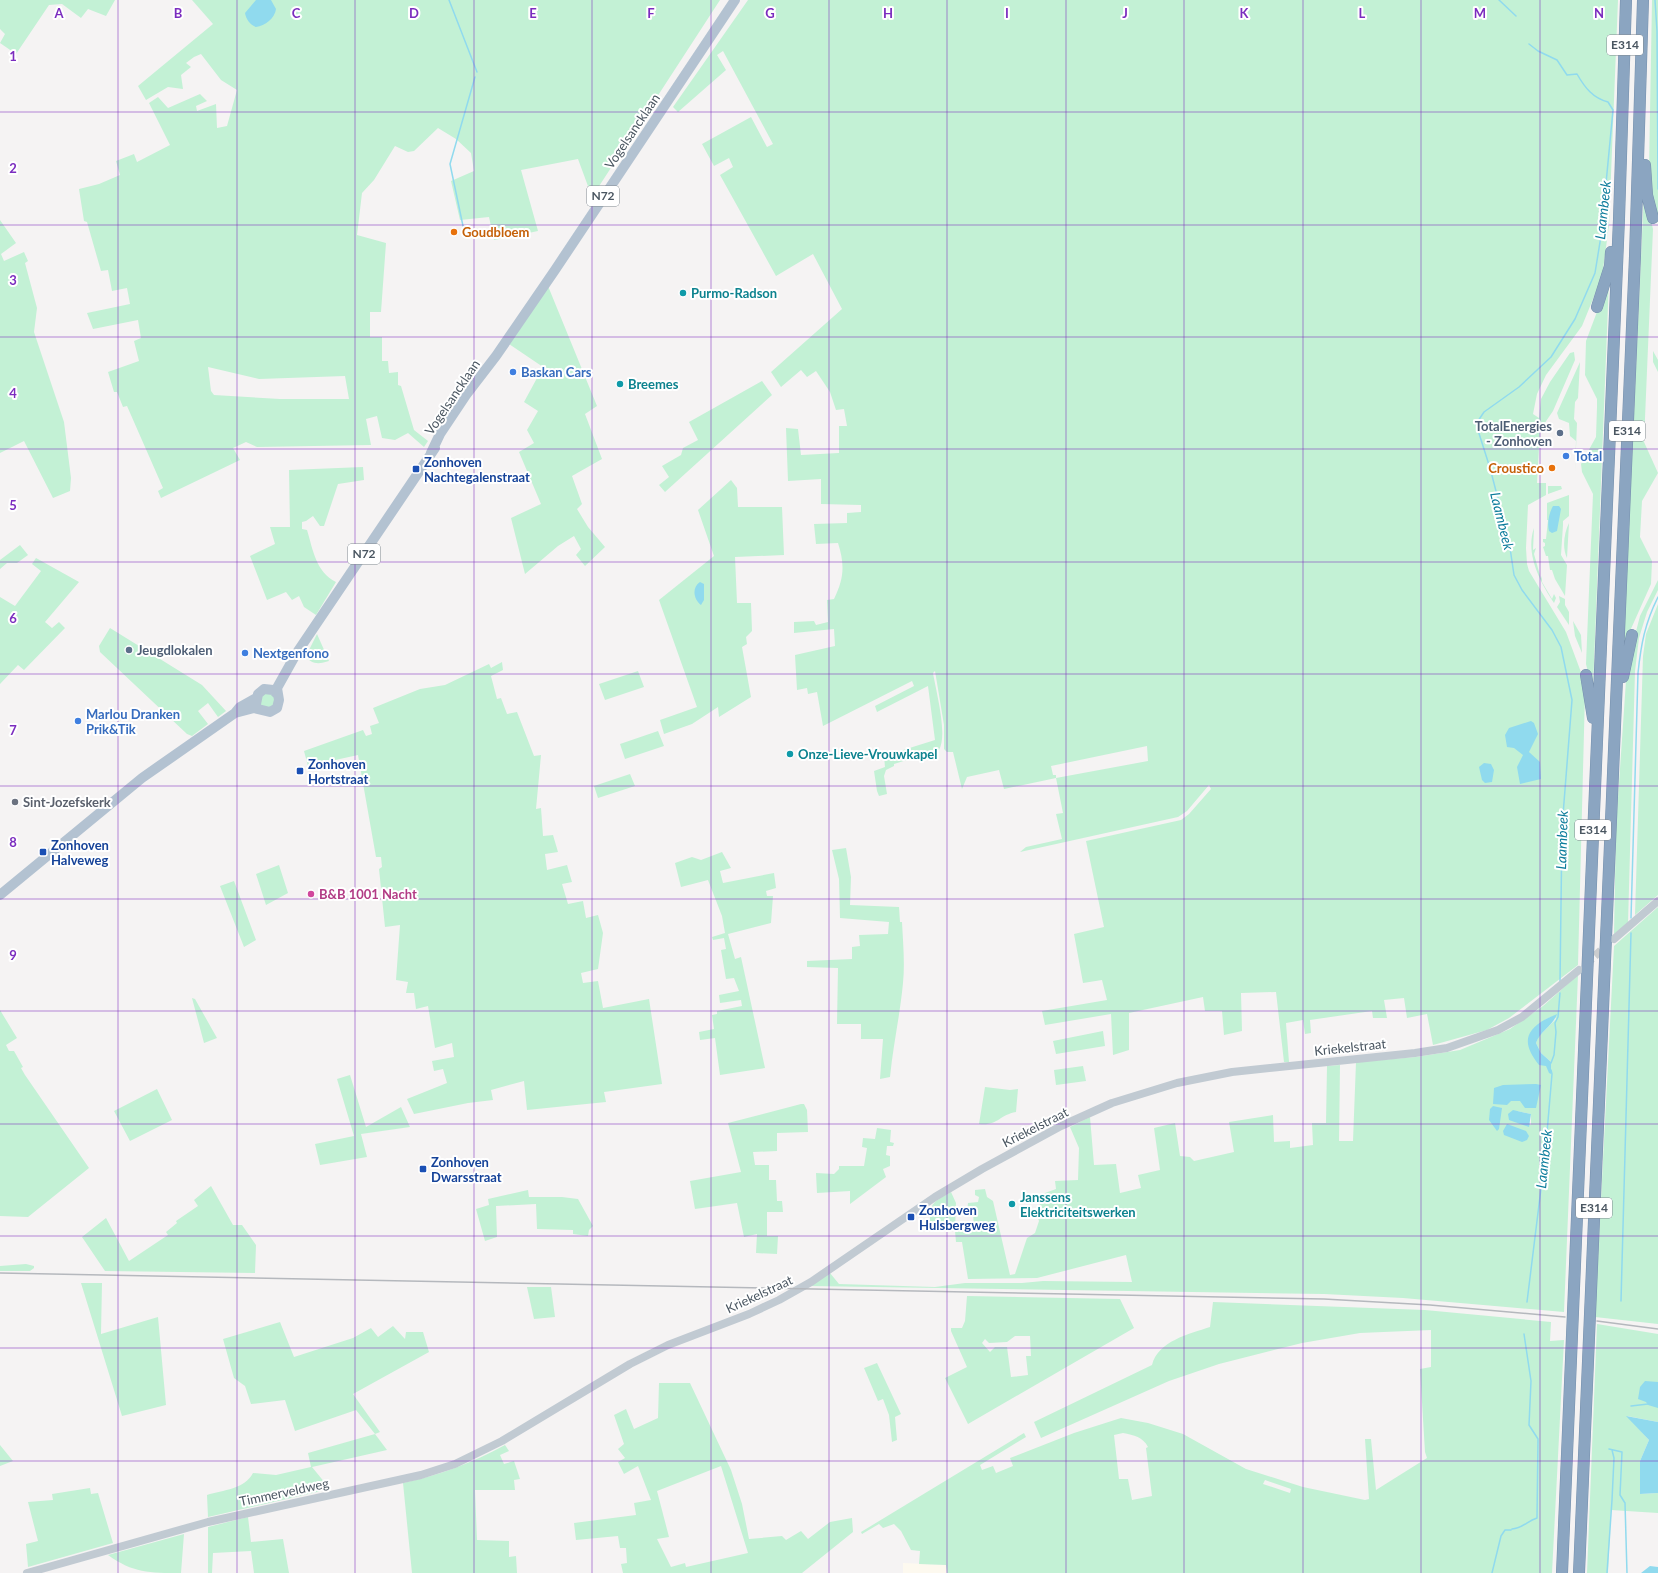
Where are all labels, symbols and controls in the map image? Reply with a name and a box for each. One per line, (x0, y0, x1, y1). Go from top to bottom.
text: A (53, 5, 64, 21)
text: B (174, 5, 183, 21)
text: C (292, 5, 301, 21)
text: D (409, 5, 419, 21)
text: E (529, 5, 537, 21)
text: F (647, 5, 655, 21)
text: G (765, 5, 775, 21)
text: H (883, 5, 893, 21)
text: I (1005, 5, 1009, 21)
text: J (1122, 5, 1128, 21)
text: K (1240, 5, 1250, 21)
text: L (1359, 5, 1366, 21)
text: M (1474, 5, 1486, 21)
text: N (1594, 5, 1604, 21)
road number: E314 (1607, 35, 1643, 55)
text: 1 (9, 48, 17, 64)
street label: Vogelsancklaan (601, 90, 663, 172)
text: 2 (9, 160, 17, 176)
water label: Laambeek (1591, 179, 1614, 240)
road number: N72 (587, 186, 619, 206)
place label: Goudbloem (462, 224, 530, 240)
marker: Goudbloem (449, 227, 459, 237)
text: 3 (9, 272, 17, 288)
place label: Purmo-Radson (691, 285, 777, 301)
marker: Purmo-Radson (678, 288, 688, 298)
street label: Vogelsancklaan (421, 356, 483, 438)
place label: Baskan Cars (521, 364, 592, 380)
marker: Baskan Cars (508, 367, 518, 377)
place label: Breemes (628, 376, 679, 392)
marker: Breemes (615, 379, 625, 389)
text: 4 (9, 385, 17, 401)
place label: TotalEnergies - Zonhoven (1475, 418, 1552, 449)
road number: E314 (1609, 421, 1645, 441)
marker: TotalEnergies - Zonhoven (1555, 428, 1565, 438)
place label: Total (1574, 448, 1602, 464)
marker: Total (1561, 451, 1571, 461)
place label: Zonhoven Nachtegalenstraat (424, 454, 530, 485)
place label: Croustico (1488, 460, 1545, 476)
marker: Croustico (1547, 463, 1557, 473)
marker: Zonhoven Nachtegalenstraat (411, 464, 421, 474)
water label: Laambeek (1487, 490, 1518, 552)
text: 5 (9, 497, 17, 513)
road number: N72 (348, 544, 380, 564)
text: 6 (9, 610, 17, 626)
place label: Jeugdlokalen (137, 642, 213, 658)
marker: Jeugdlokalen (124, 645, 134, 655)
place label: Nextgenfono (253, 645, 329, 661)
marker: Nextgenfono (240, 648, 250, 658)
place label: Marlou Dranken Prik&Tik (86, 706, 180, 737)
marker: Marlou Dranken Prik&Tik (73, 716, 83, 726)
text: 7 (9, 722, 17, 738)
place label: Onze-Lieve-Vrouwkapel (798, 746, 938, 762)
marker: Onze-Lieve-Vrouwkapel (785, 749, 795, 759)
place label: Zonhoven Hortstraat (308, 756, 368, 787)
marker: Zonhoven Hortstraat (295, 766, 305, 776)
place label: Sint-Jozefskerk (23, 794, 111, 810)
marker: Sint-Jozefskerk (10, 797, 20, 807)
water label: Laambeek (1552, 810, 1571, 870)
road number: E314 (1575, 820, 1611, 840)
text: 8 (9, 834, 17, 850)
place label: Zonhoven Halveweg (51, 837, 109, 868)
marker: Zonhoven Halveweg (38, 847, 48, 857)
place label: B&B 1001 Nacht (319, 886, 417, 902)
marker: B&B 1001 Nacht (306, 889, 316, 899)
text: 9 (9, 947, 17, 963)
street label: Kriekelstraat (1313, 1035, 1387, 1059)
street label: Kriekelstraat (999, 1103, 1071, 1150)
water label: Laambeek (1532, 1128, 1555, 1189)
place label: Zonhoven Dwarsstraat (431, 1154, 502, 1185)
marker: Zonhoven Dwarsstraat (418, 1164, 428, 1174)
place label: Janssens Elektriciteitswerken (1020, 1189, 1136, 1220)
road number: E314 (1576, 1198, 1612, 1218)
marker: Janssens Elektriciteitswerken (1007, 1199, 1017, 1209)
place label: Zonhoven Hulsbergweg (919, 1202, 995, 1233)
marker: Zonhoven Hulsbergweg (906, 1212, 916, 1222)
street label: Kriekelstraat (723, 1271, 795, 1316)
street label: Timmerveldweg (238, 1475, 331, 1509)

